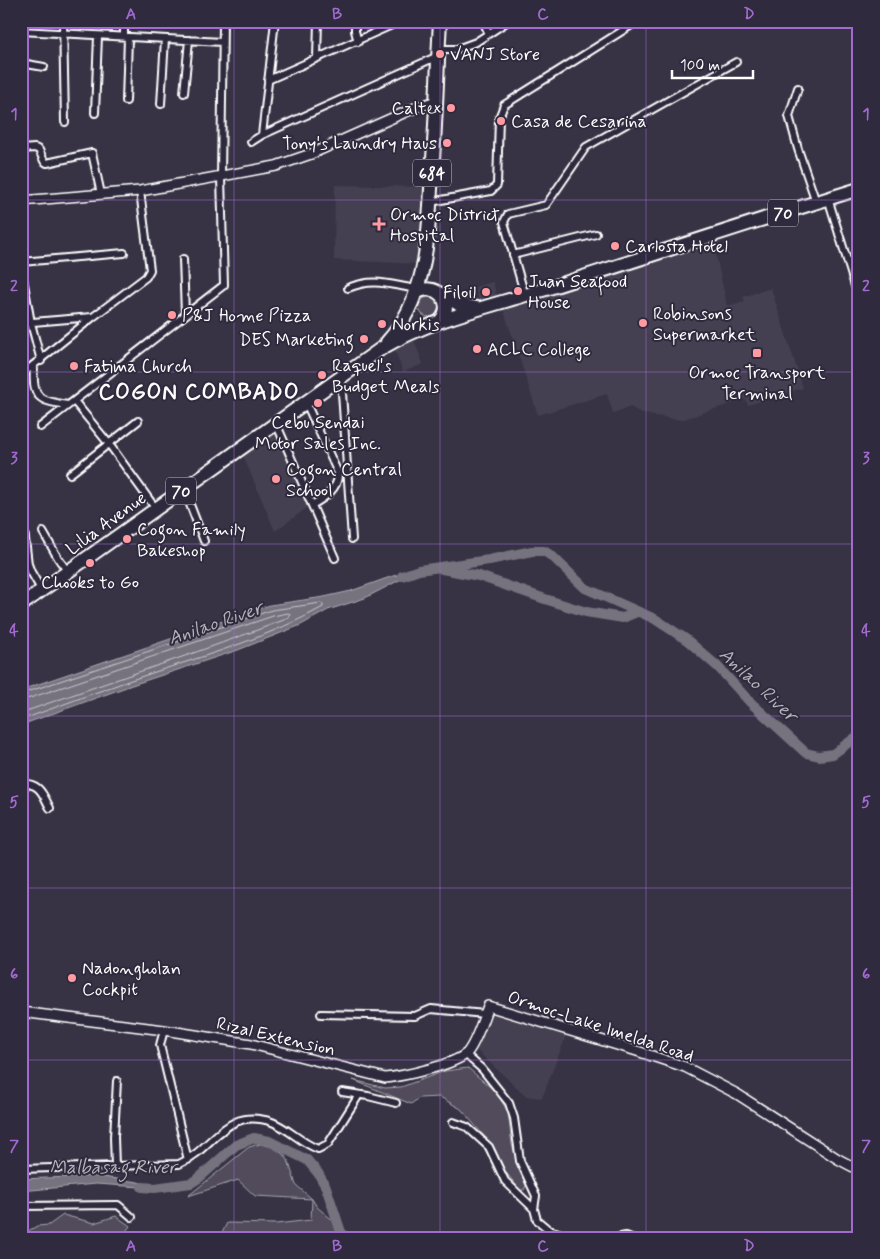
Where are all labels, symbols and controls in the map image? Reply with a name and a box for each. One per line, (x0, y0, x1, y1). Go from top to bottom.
text: A (126, 4, 136, 25)
text: B (332, 4, 342, 25)
text: C (537, 4, 549, 25)
text: D (743, 4, 755, 25)
place label: VANJ Store (450, 43, 540, 67)
marker: VANJ Store (434, 48, 446, 60)
scale bar (672, 48, 754, 80)
text: 100 m (680, 56, 720, 76)
place label: Caltex (392, 97, 441, 121)
marker: Caltex (445, 102, 457, 114)
text: 1 (10, 104, 18, 125)
text: 1 (862, 104, 870, 125)
place label: Casa de Cesarina (511, 110, 647, 134)
marker: Casa de Cesarina (495, 115, 507, 127)
place label: Tony's Laundry Haus (282, 132, 437, 156)
marker: Tony's Laundry Haus (441, 137, 453, 149)
road number: 684 (413, 160, 451, 187)
road number: 70 (768, 200, 798, 227)
place label: Ormoc District Hospital (390, 203, 500, 248)
marker: Ormoc District Hospital (372, 217, 386, 231)
place label: Carlosta Hotel (625, 235, 728, 259)
marker: Carlosta Hotel (609, 240, 621, 252)
place label: Juan Seafood House (528, 270, 627, 315)
text: 2 (10, 276, 18, 297)
text: 2 (862, 276, 870, 297)
place label: Filoil (443, 281, 476, 305)
marker: Juan Seafood House (512, 285, 524, 297)
marker: Filoil (480, 286, 492, 298)
place label: Robinsons Supermarket (653, 302, 756, 347)
place label: P&J Home Pizza (182, 304, 311, 328)
marker: P&J Home Pizza (166, 309, 178, 321)
place label: Norkis (392, 313, 440, 337)
marker: Robinsons Supermarket (637, 317, 649, 329)
marker: Norkis (376, 318, 388, 330)
place label: DES Marketing (239, 328, 354, 354)
marker: DES Marketing (358, 333, 370, 345)
place label: ACLC College (487, 338, 591, 362)
marker: ACLC College (471, 343, 483, 355)
marker: Ormoc Transport Terminal (751, 347, 763, 359)
place label: Raquel's Budget Meals (332, 354, 440, 400)
place label: Fatima Church (84, 355, 192, 379)
marker: Fatima Church (68, 360, 80, 372)
place label: Ormoc Transport Terminal (688, 361, 826, 406)
marker: Raquel's Budget Meals (316, 369, 328, 381)
district label: COGON COMBADO (98, 379, 300, 407)
marker: Cebu Sendai Motor Sales Inc. (312, 397, 324, 409)
place label: Cebu Sendai Motor Sales Inc. (255, 411, 381, 456)
text: 3 (10, 448, 18, 469)
text: 3 (862, 448, 870, 469)
place label: Cogon Central School (286, 458, 402, 503)
marker: Cogon Central School (270, 473, 282, 485)
road number: 70 (166, 478, 196, 504)
street label: Lilia Avenue (62, 486, 152, 561)
place label: Cogon Family Bakeshop (137, 518, 246, 563)
marker: Cogon Family Bakeshop (121, 533, 133, 545)
marker: Chooks to Go (84, 557, 96, 569)
place label: Chooks to Go (41, 571, 139, 595)
water label: Anilao River (165, 595, 269, 651)
text: 4 (9, 620, 19, 641)
text: 4 (861, 620, 871, 641)
water label: Anilao River (714, 642, 805, 730)
text: 5 (9, 792, 19, 813)
text: 5 (861, 792, 871, 813)
place label: Nadongholan Cockpit (82, 957, 181, 1002)
text: 6 (10, 964, 18, 985)
text: 6 (862, 964, 870, 985)
marker: Nadongholan Cockpit (66, 972, 78, 984)
street label: Ormoc-Lake Imelda Road (504, 985, 697, 1068)
street label: Rizal Extension (214, 1012, 338, 1062)
text: 7 (9, 1136, 19, 1157)
text: 7 (861, 1136, 871, 1157)
water label: Malbasag River (50, 1155, 180, 1182)
text: A (126, 1236, 136, 1257)
text: B (332, 1236, 342, 1257)
text: C (537, 1236, 549, 1257)
text: D (743, 1236, 755, 1257)

